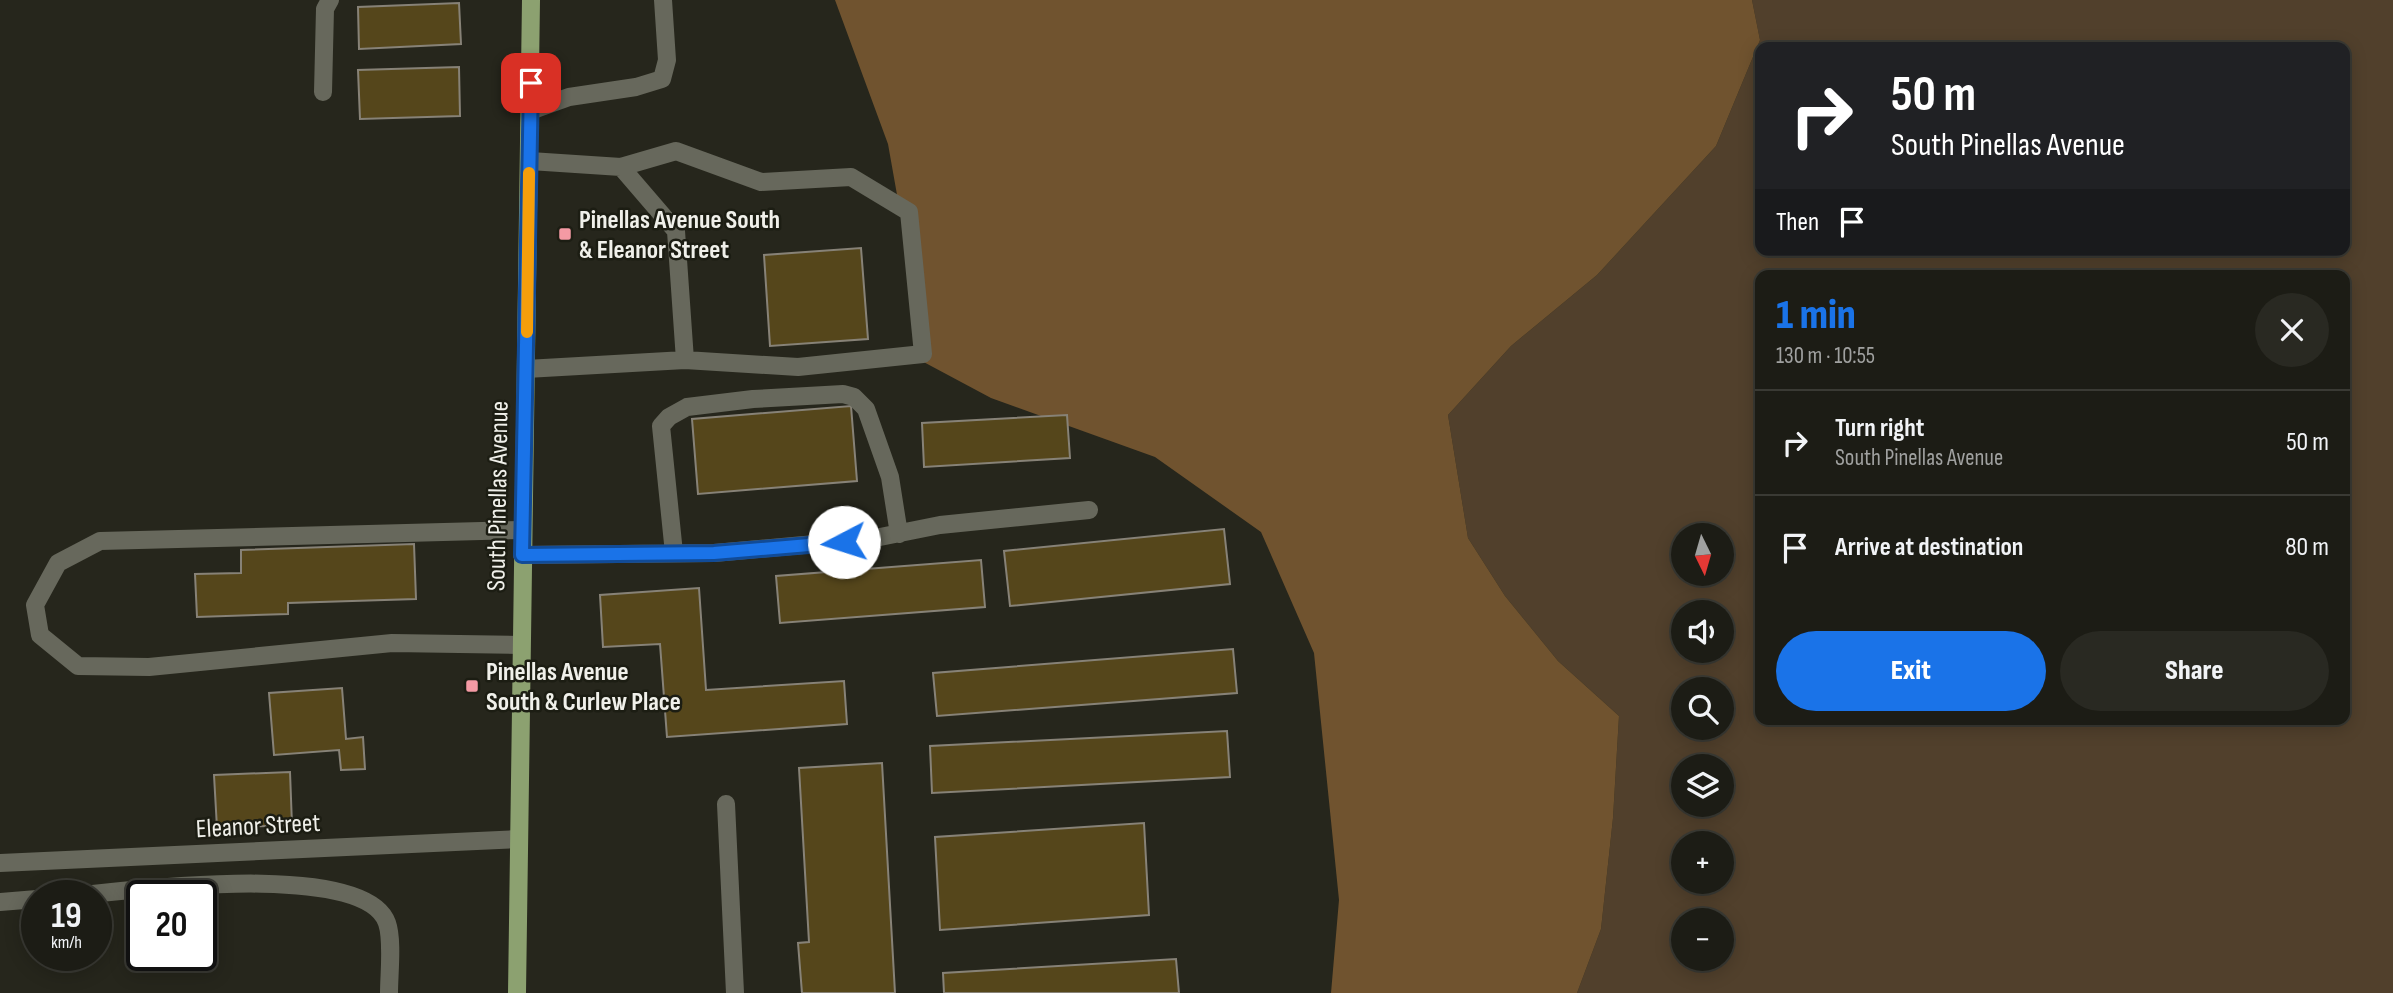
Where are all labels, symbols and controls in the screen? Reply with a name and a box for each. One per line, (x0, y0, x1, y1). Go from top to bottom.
pin (501, 53, 561, 113)
icon: arrive (512, 64, 550, 102)
text: 50 m (1891, 66, 1976, 125)
icon: right (1776, 70, 1867, 161)
text: South Pinellas Avenue (1891, 126, 2125, 165)
icon: arrive (1833, 203, 1871, 241)
place label: Pinellas Avenue South & Eleanor Street (579, 205, 780, 266)
text: Then (1776, 207, 1819, 238)
marker: Pinellas Avenue South & Eleanor Street (557, 226, 573, 242)
text: 1 min (1776, 290, 1856, 341)
button: close (2255, 293, 2329, 367)
text: 130 m · 10:55 (1776, 342, 1875, 370)
street label: South Pinellas Avenue (481, 401, 516, 591)
text: Turn right (1835, 413, 1924, 444)
icon: right (1776, 424, 1814, 462)
text: 50 m (2286, 427, 2329, 458)
text: South Pinellas Avenue (1835, 444, 2003, 472)
position arrow (807, 505, 881, 579)
north arrow (1671, 523, 1734, 586)
map controls (1671, 523, 1734, 971)
icon: arrive (1776, 529, 1814, 567)
text: Arrive at destination (1835, 532, 2023, 563)
text: 80 m (2285, 532, 2329, 563)
button: sound (1671, 600, 1734, 663)
button: Exit (1776, 631, 2046, 711)
button: Share (2060, 631, 2329, 711)
place label: Pinellas Avenue South & Curlew Place (486, 657, 681, 718)
button: search (1671, 677, 1734, 740)
marker: Pinellas Avenue South & Curlew Place (464, 678, 480, 694)
button: layers (1671, 754, 1734, 817)
street label: Eleanor Street (195, 808, 321, 845)
button: + (1671, 831, 1734, 894)
speed limit sign: 20 (126, 880, 217, 971)
text: 19 (51, 895, 82, 938)
button: − (1671, 908, 1734, 971)
text: km/h (51, 932, 82, 953)

